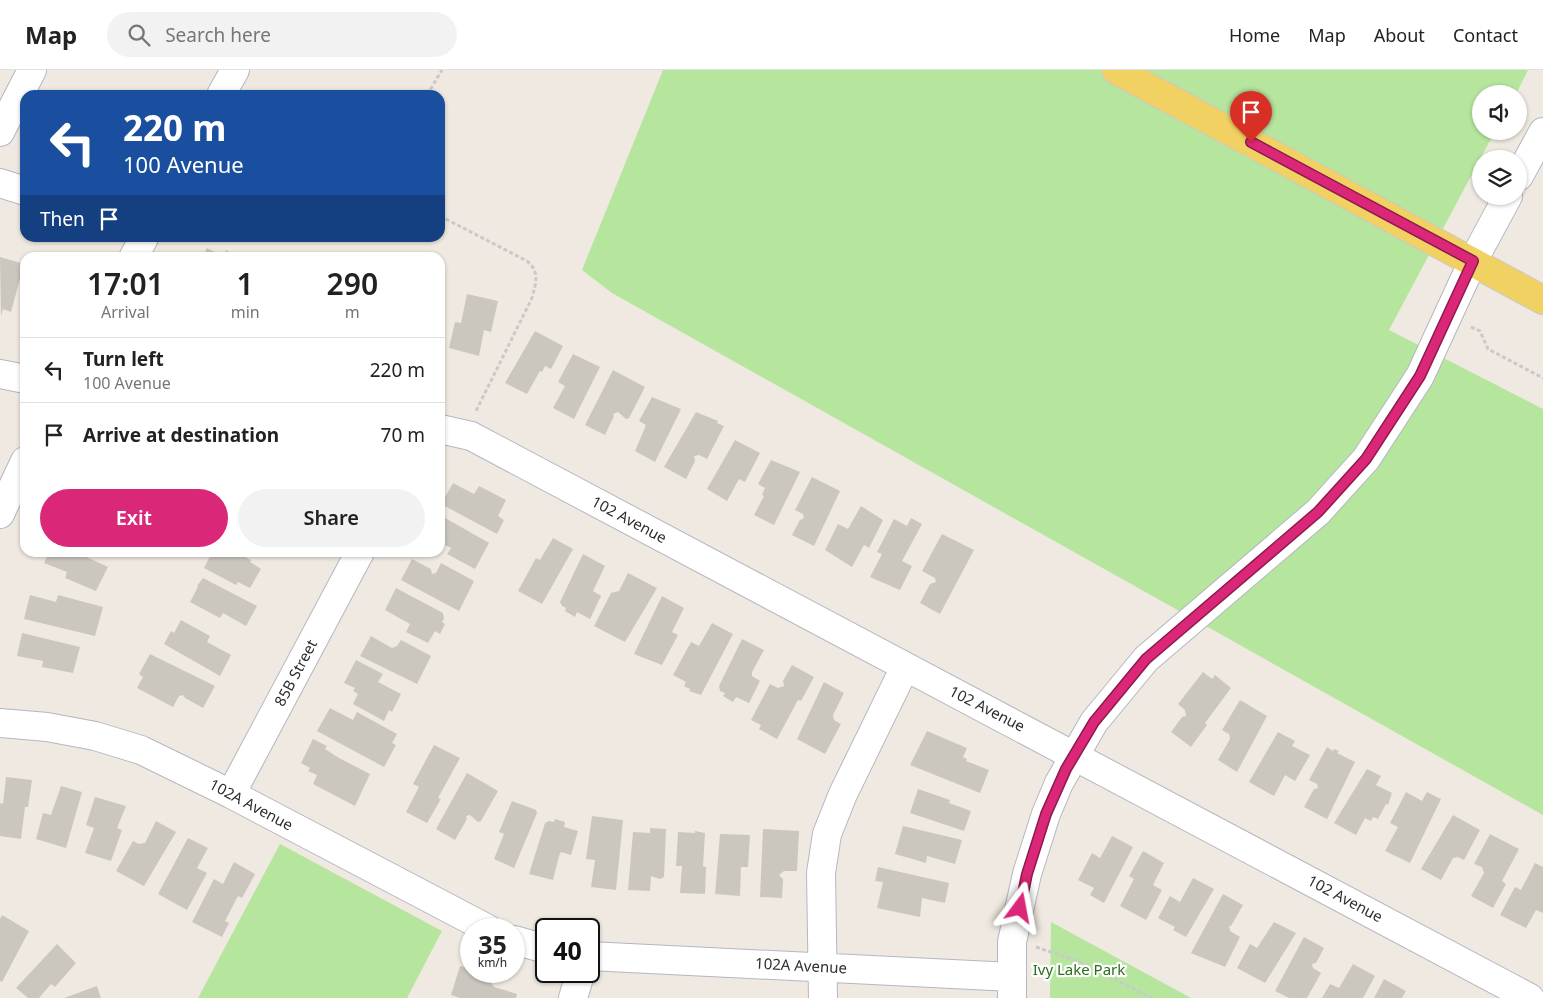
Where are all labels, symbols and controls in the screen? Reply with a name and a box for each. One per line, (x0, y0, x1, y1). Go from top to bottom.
search box (107, 12, 457, 57)
text: Map (25, 18, 77, 51)
icon: search (125, 21, 153, 49)
text: Search here (165, 22, 271, 48)
text: Home (1229, 23, 1280, 47)
text: Map (1308, 23, 1346, 47)
text: About (1374, 23, 1425, 47)
text: Contact (1453, 23, 1518, 47)
map controls (1472, 85, 1527, 205)
button: sound (1472, 85, 1527, 140)
pin (1230, 91, 1272, 142)
icon: arrive (1237, 98, 1265, 126)
text: 220 m (123, 104, 226, 151)
icon: left (40, 110, 105, 175)
text: 100 Avenue (123, 149, 244, 179)
button: layers (1472, 150, 1527, 205)
icon: arrive (95, 205, 123, 233)
text: Then (40, 206, 85, 232)
text: 17:01 (87, 263, 164, 304)
text: 1 (237, 263, 254, 304)
text: 290 (327, 263, 378, 304)
text: Arrival (101, 301, 150, 323)
text: min (231, 301, 260, 323)
text: m (345, 301, 360, 323)
text: Turn left (83, 346, 164, 372)
icon: left (40, 356, 68, 384)
text: 220 m (370, 357, 425, 383)
text: 100 Avenue (83, 372, 171, 394)
icon: arrive (40, 421, 68, 449)
text: Arrive at destination (83, 422, 279, 448)
text: 70 m (381, 422, 425, 448)
button: Exit (40, 489, 228, 547)
button: Share (238, 489, 425, 547)
street label: 102 Avenue (588, 491, 671, 547)
street label: 85B Street (269, 635, 321, 709)
street label: 102 Avenue (946, 681, 1029, 736)
street label: 102A Avenue (206, 774, 297, 835)
street label: 102 Avenue (1304, 870, 1387, 926)
position arrow (993, 881, 1045, 933)
speed limit sign: 40 (535, 918, 600, 983)
text: 35 (478, 927, 507, 961)
street label: 102A Avenue (755, 953, 847, 977)
text: km/h (478, 954, 507, 971)
park label: Ivy Lake Park (1033, 959, 1125, 979)

